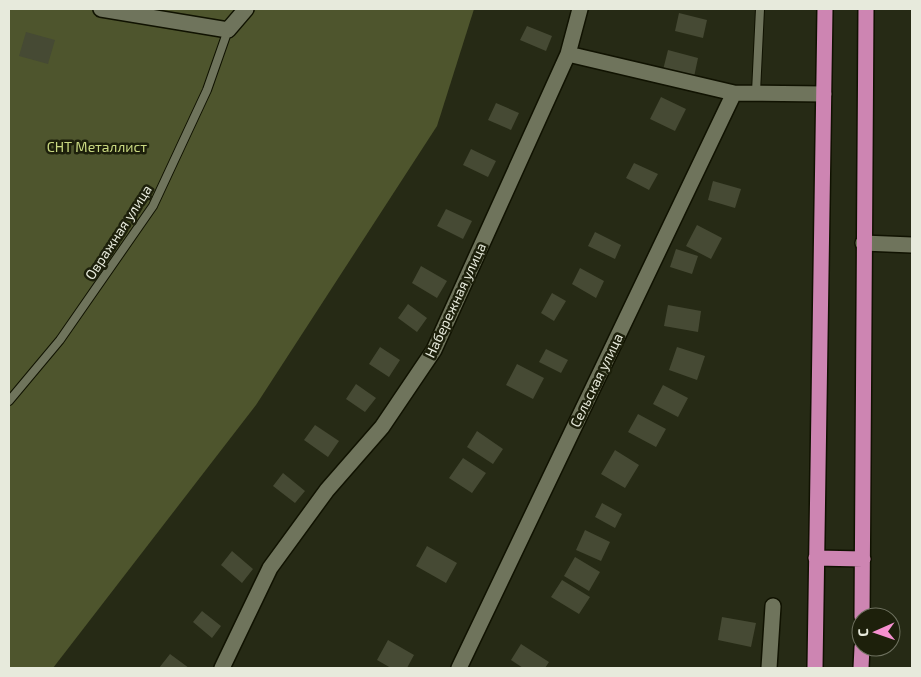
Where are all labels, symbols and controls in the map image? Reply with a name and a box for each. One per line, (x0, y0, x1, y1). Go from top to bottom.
park label: СНТ Металлист (47, 138, 147, 155)
street label: Овражная улица (81, 181, 155, 283)
street label: Набережная улица (421, 240, 489, 360)
street label: Сельская улица (566, 330, 626, 430)
north arrow (851, 607, 901, 657)
text: С (854, 628, 871, 637)

